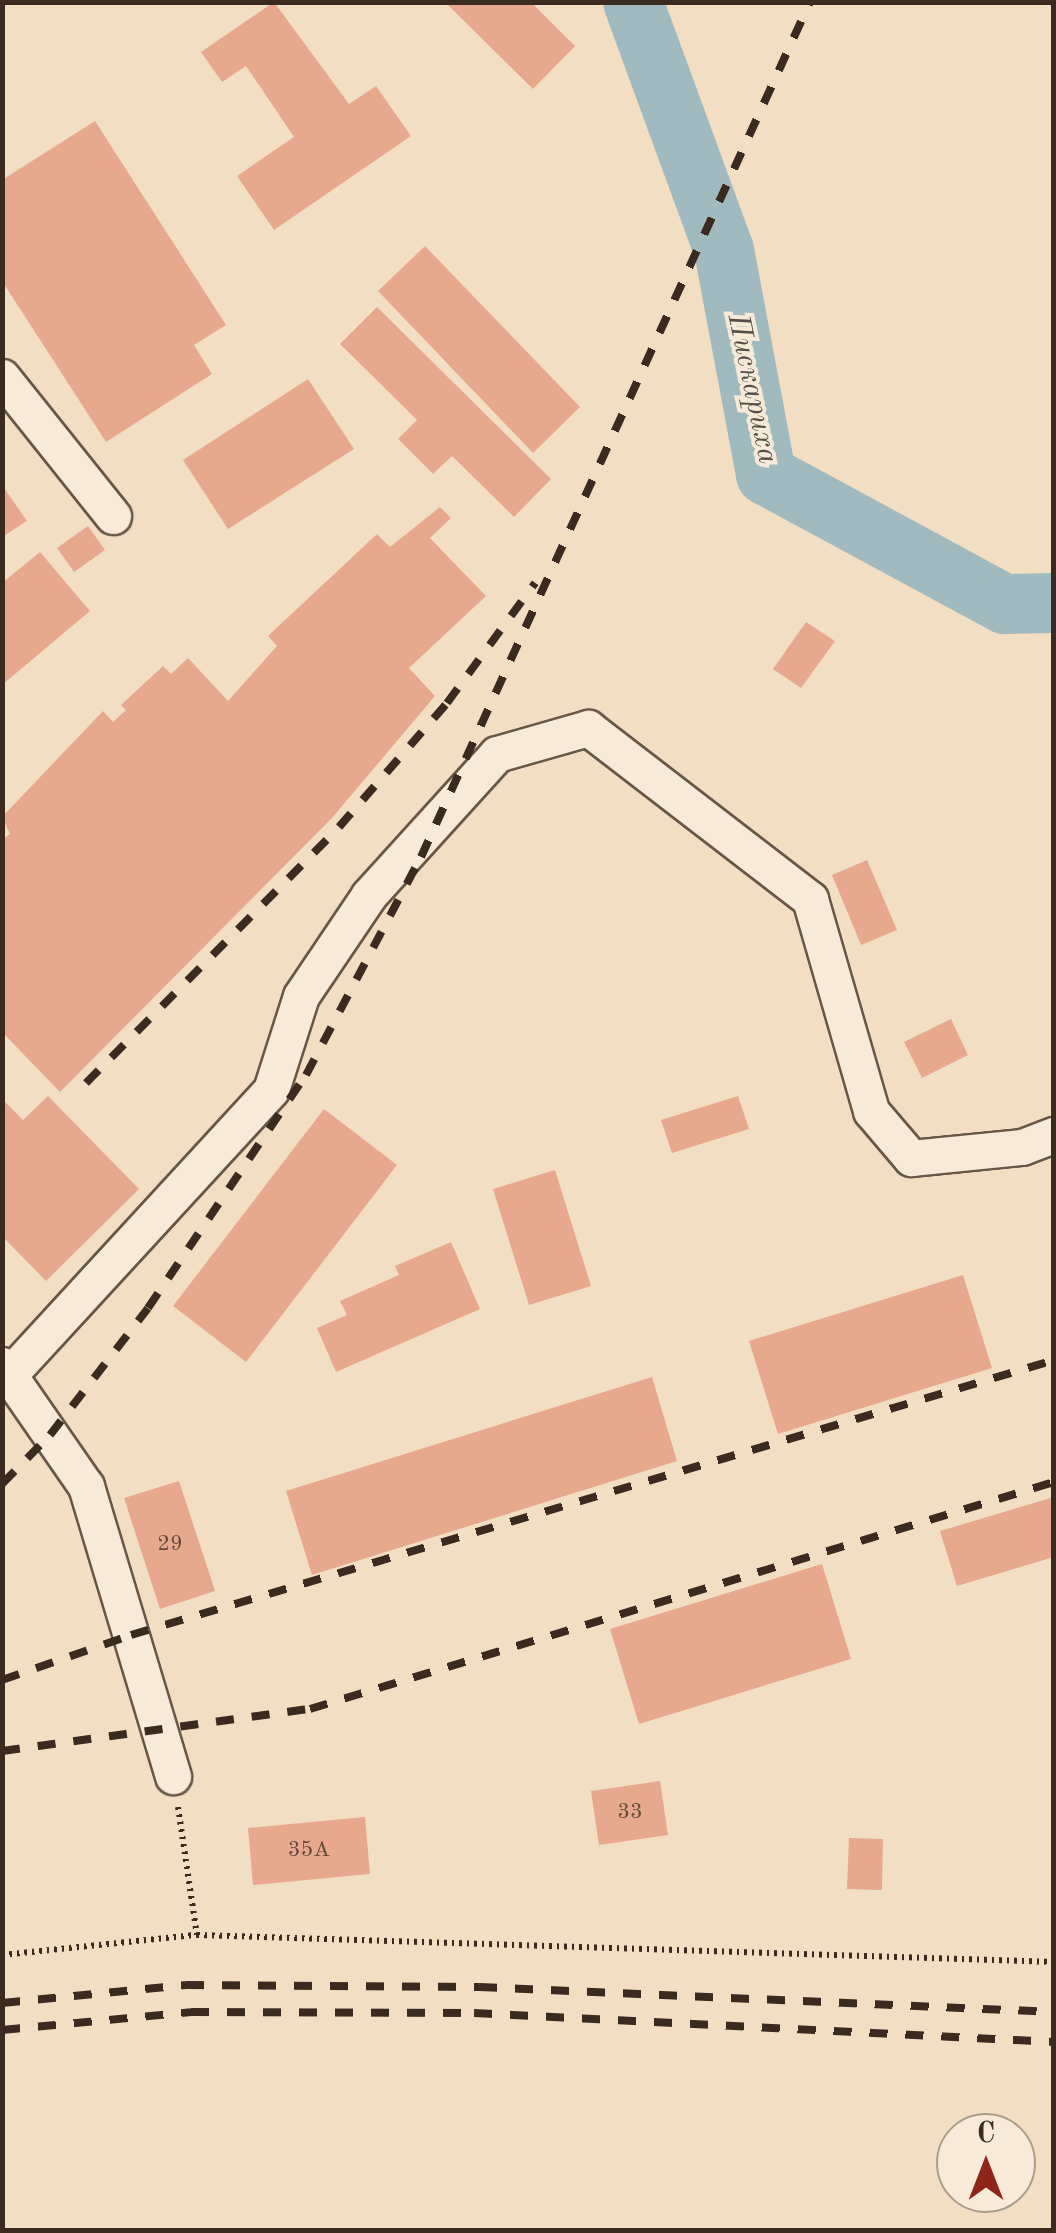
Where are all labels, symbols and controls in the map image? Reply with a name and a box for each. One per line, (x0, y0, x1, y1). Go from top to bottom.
water label: Пискариха (719, 311, 785, 467)
house number: 29 (157, 1532, 183, 1558)
house number: 33 (617, 1800, 643, 1826)
house number: 35А (288, 1838, 330, 1864)
north arrow (936, 2113, 1036, 2213)
text: С (977, 2121, 995, 2149)

